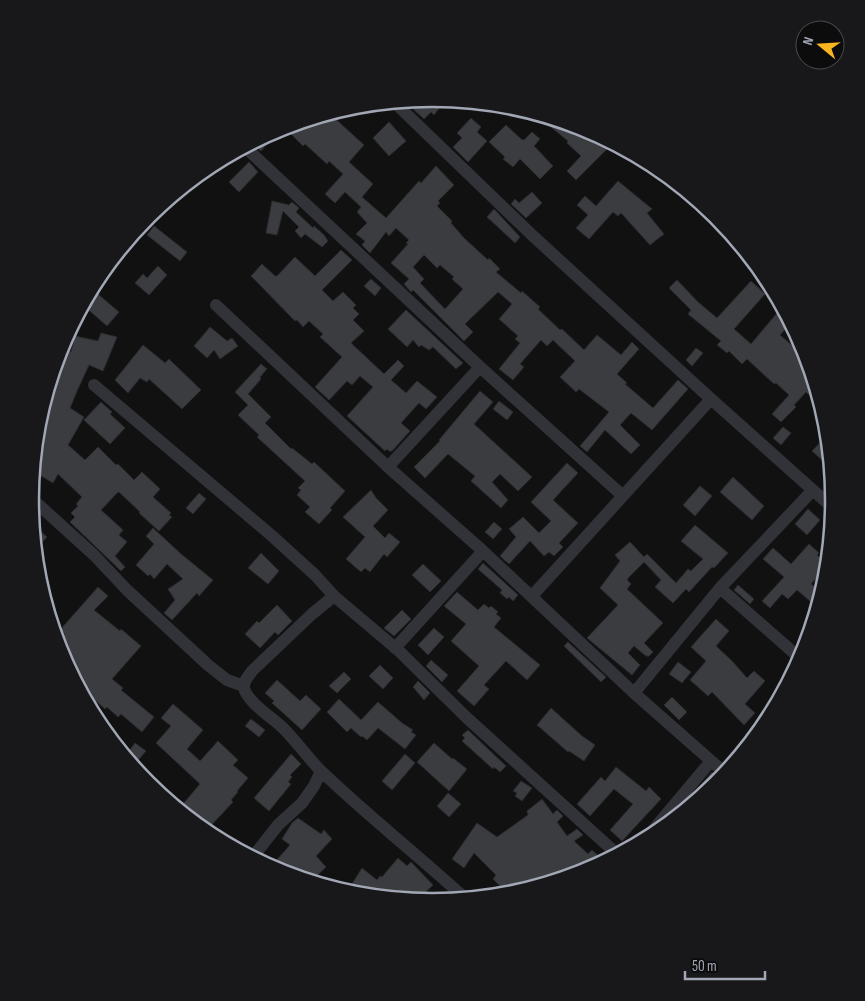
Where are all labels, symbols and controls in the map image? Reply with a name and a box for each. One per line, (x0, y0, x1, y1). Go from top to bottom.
north arrow (795, 20, 845, 70)
text: N (799, 35, 817, 47)
scale bar (685, 948, 765, 980)
text: 50 m (692, 957, 717, 976)

